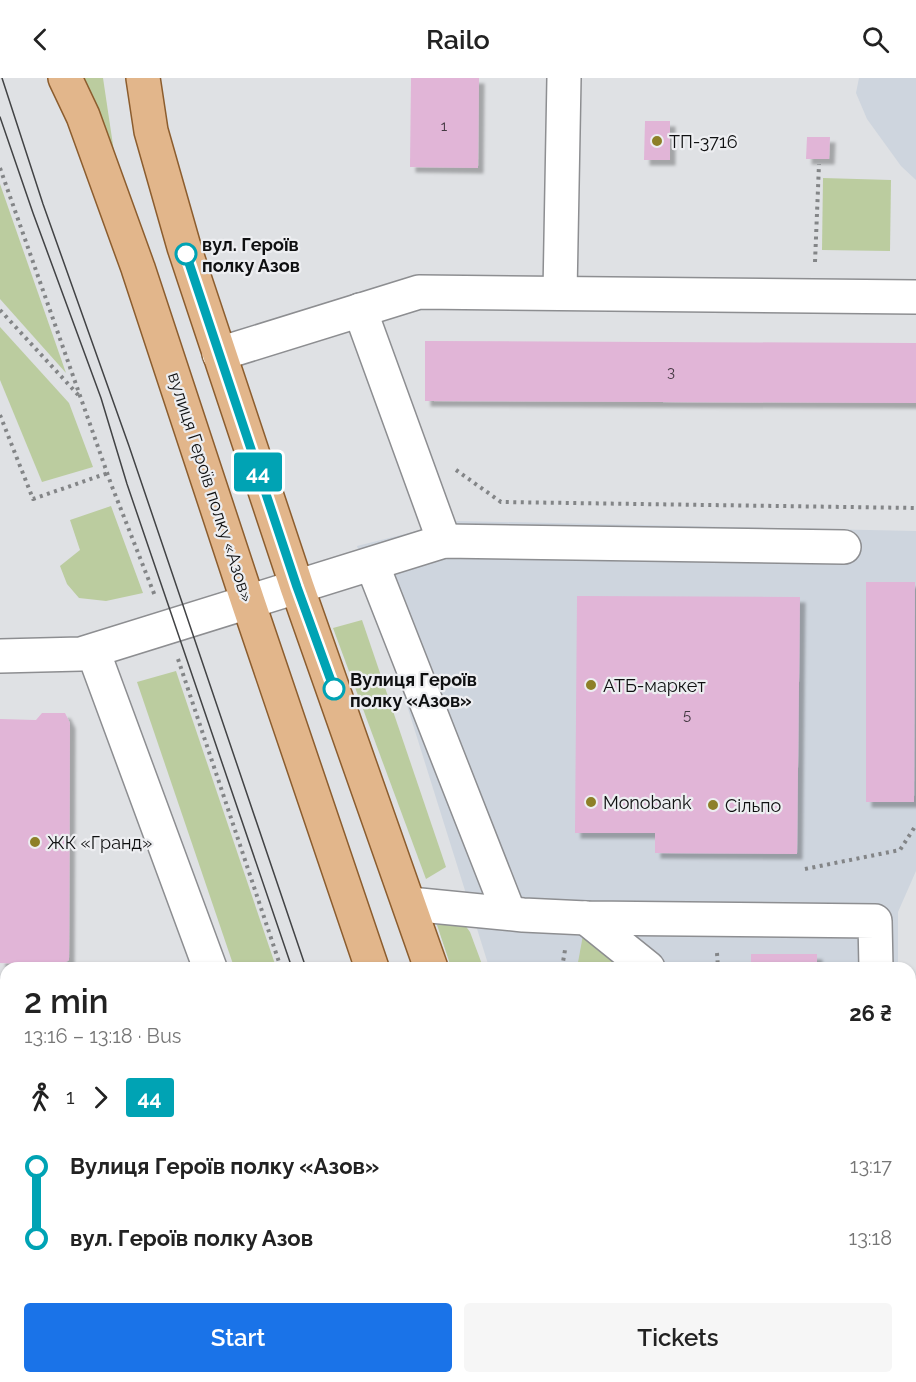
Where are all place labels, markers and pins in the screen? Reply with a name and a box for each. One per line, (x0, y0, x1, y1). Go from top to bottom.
place label: ТП-3716 (669, 131, 738, 152)
marker: ТП-3716 (650, 134, 664, 148)
place label: вул. Героїв полку Азов (202, 234, 300, 276)
marker: вул. Героїв полку Азов (175, 243, 197, 265)
place label: Вулиця Героїв полку «Азов» (350, 669, 477, 711)
place label: АТБ-маркет (603, 675, 706, 696)
marker: Вулиця Героїв полку «Азов» (323, 678, 345, 700)
marker: АТБ-маркет (584, 678, 598, 692)
place label: Monobank (603, 792, 692, 813)
marker: Monobank (584, 795, 598, 809)
place label: Сільпо (725, 795, 782, 816)
marker: Сільпо (706, 798, 720, 812)
place label: ЖК «Гранд» (47, 832, 152, 853)
marker: ЖК «Гранд» (28, 835, 42, 849)

